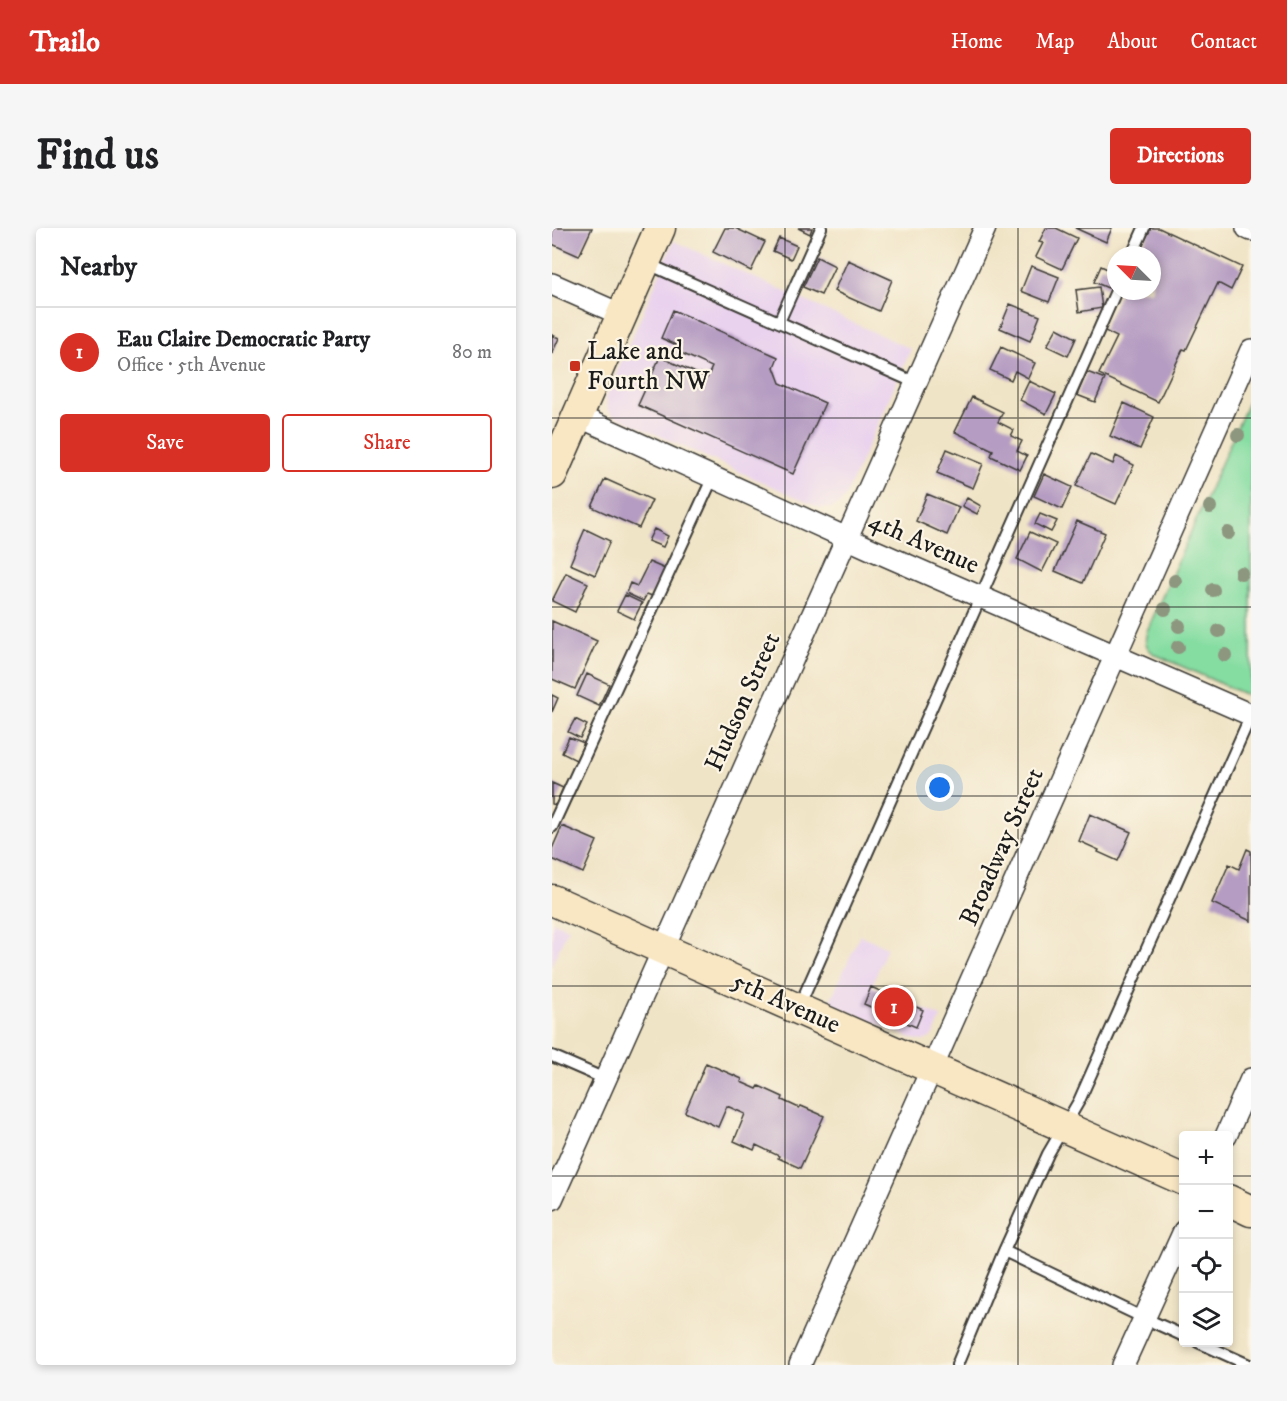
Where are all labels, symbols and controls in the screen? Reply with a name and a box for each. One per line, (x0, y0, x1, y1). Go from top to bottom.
text: Trailo (30, 25, 100, 60)
text: Home (951, 29, 1003, 55)
text: Map (1036, 29, 1074, 55)
text: About (1107, 29, 1158, 55)
text: Contact (1191, 29, 1257, 55)
button: Directions (1110, 128, 1251, 184)
text: Find us (36, 130, 159, 182)
north arrow (1107, 246, 1161, 300)
text: Nearby (60, 251, 137, 284)
text: Eau Claire Democratic Party (117, 326, 370, 353)
place label: Lake and Fourth NW (587, 335, 711, 398)
text: 1 (76, 340, 83, 365)
text: 80 m (452, 340, 492, 365)
text: Office · 5th Avenue (117, 353, 266, 378)
marker: Lake and Fourth NW (568, 359, 582, 373)
button: Save (60, 414, 270, 472)
button: Share (282, 414, 492, 472)
street label: 4th Avenue (864, 504, 984, 582)
street label: Hudson Street (698, 627, 788, 777)
street label: Broadway Street (952, 763, 1052, 931)
your location (925, 773, 954, 802)
street label: 5th Avenue (727, 964, 845, 1042)
pin: 1 (874, 984, 914, 1030)
map controls (1179, 1131, 1233, 1347)
button: + (1179, 1131, 1233, 1185)
button: − (1179, 1185, 1233, 1239)
button: locate (1179, 1239, 1233, 1293)
button: layers (1179, 1293, 1233, 1347)

